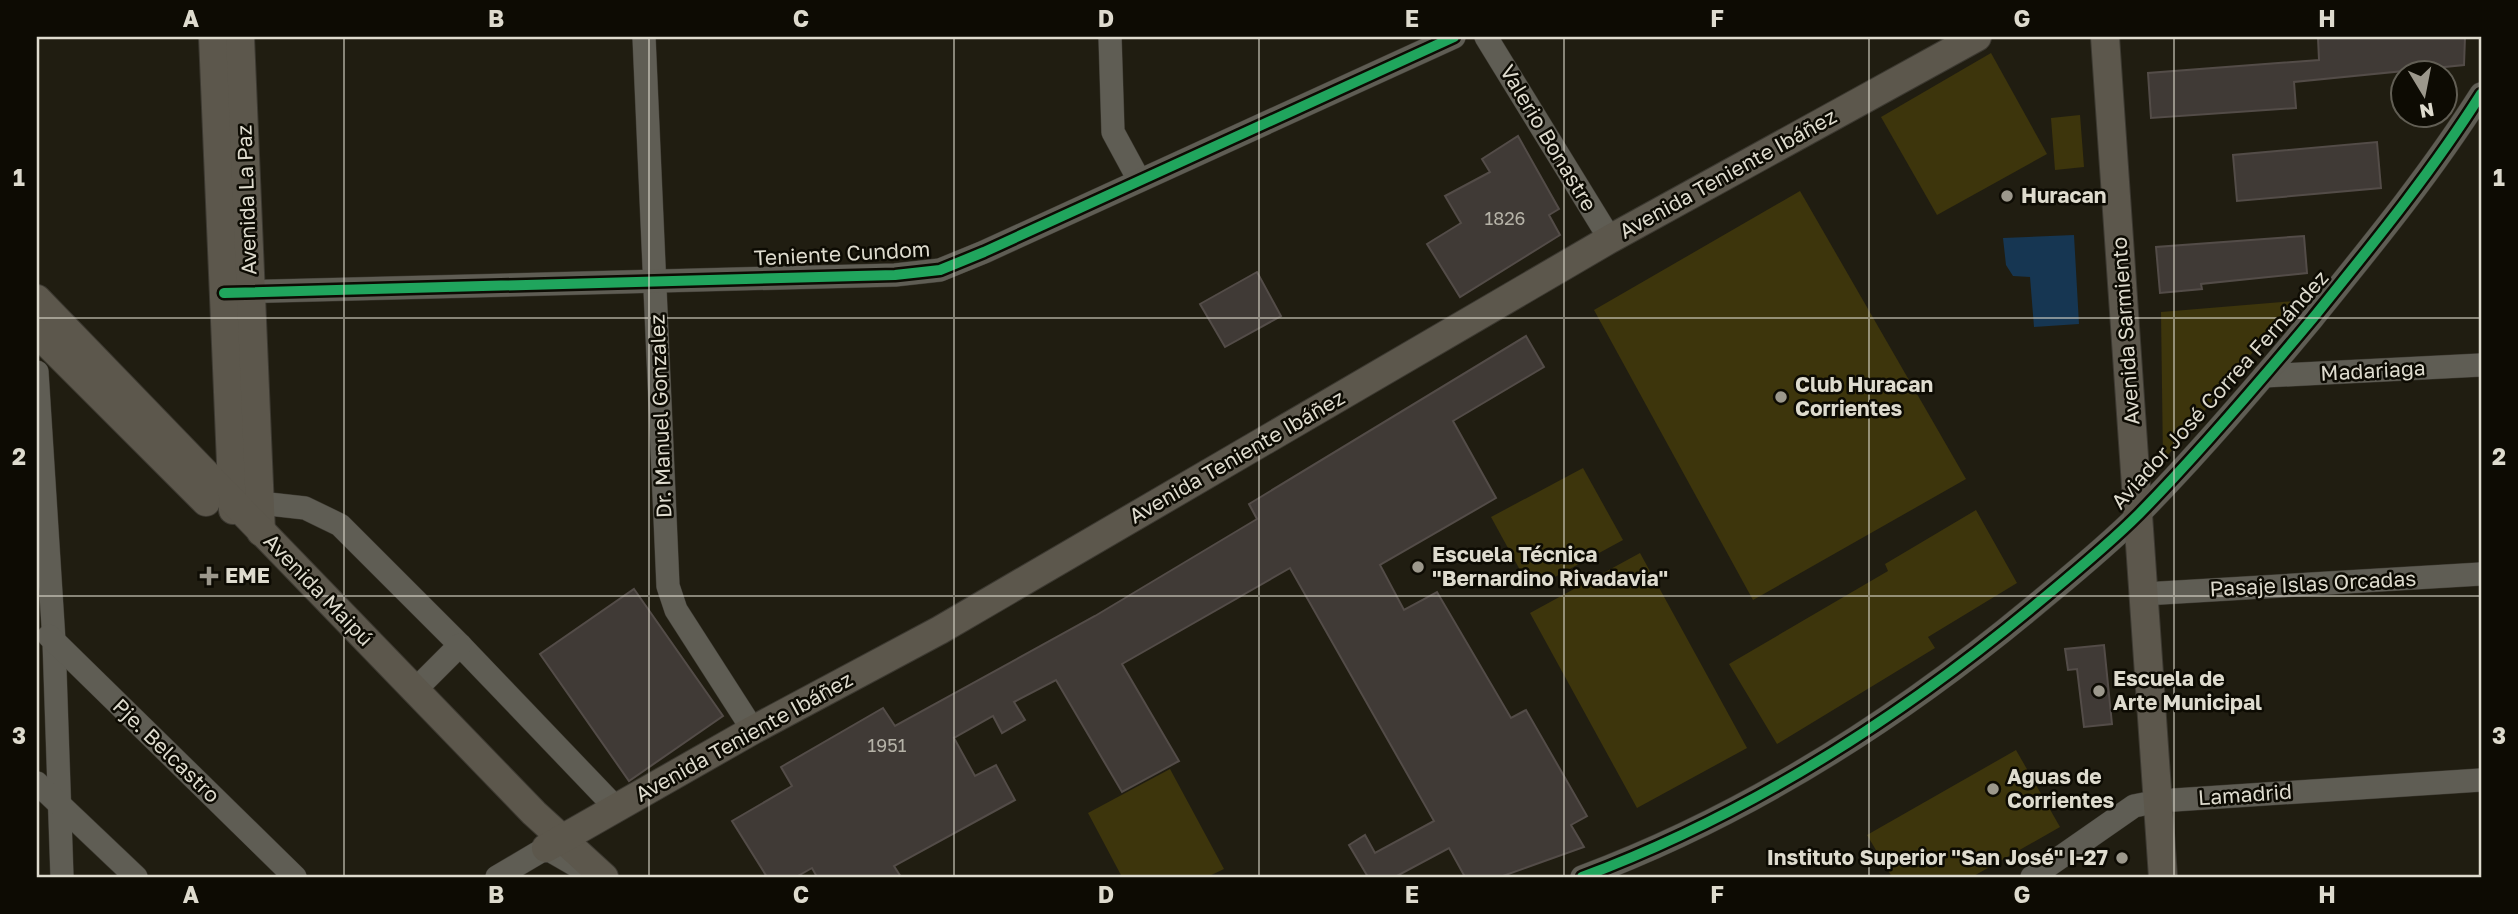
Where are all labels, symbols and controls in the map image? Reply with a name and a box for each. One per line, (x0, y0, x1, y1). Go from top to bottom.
text: A (183, 4, 200, 32)
text: B (488, 4, 504, 32)
text: C (793, 4, 809, 32)
text: D (1098, 4, 1114, 32)
text: E (1405, 4, 1419, 32)
text: F (1710, 4, 1724, 32)
text: G (2014, 4, 2030, 32)
text: H (2318, 4, 2336, 32)
street label: Valerio Bonastre (1495, 60, 1603, 215)
north arrow (2388, 60, 2458, 130)
text: N (2418, 99, 2436, 124)
street label: Avenida Teniente Ibáñez (1614, 102, 1841, 244)
street label: Avenida La Paz (230, 124, 262, 276)
text: 1 (13, 163, 25, 191)
text: 1 (2493, 163, 2505, 191)
place label: Huracan (2021, 182, 2106, 208)
marker: Huracan (1999, 188, 2015, 204)
house number: 1826 (1484, 207, 1526, 229)
street label: Teniente Cundom (753, 235, 931, 271)
street label: Avenida Sarmiento (2105, 236, 2145, 426)
street label: Aviador José Correa Fernández (2105, 265, 2333, 514)
street label: Dr. Manuel Gonzalez (643, 314, 677, 518)
street label: Madariaga (2320, 354, 2426, 386)
place label: Club Huracan Corrientes (1795, 371, 1933, 421)
street label: Avenida Teniente Ibáñez (1124, 384, 1349, 529)
marker: Club Huracan Corrientes (1773, 389, 1789, 405)
text: 2 (12, 442, 26, 470)
text: 2 (2492, 442, 2506, 470)
street label: Avenida Maipú (259, 528, 379, 651)
place label: Escuela Técnica "Bernardino Rivadavia" (1432, 541, 1668, 591)
marker: Escuela Técnica "Bernardino Rivadavia" (1410, 559, 1426, 575)
place label: EME (225, 562, 270, 588)
street label: Pasaje Islas Orcadas (2209, 565, 2417, 601)
marker: EME (199, 566, 219, 586)
street label: Avenida Teniente Ibáñez (630, 665, 857, 807)
place label: Escuela de Arte Municipal (2113, 665, 2262, 715)
marker: Escuela de Arte Municipal (2091, 683, 2107, 699)
street label: Pje. Belcastro (108, 693, 226, 808)
text: 3 (12, 721, 26, 749)
text: 3 (2492, 721, 2506, 749)
house number: 1951 (868, 734, 907, 756)
place label: Aguas de Corrientes (2007, 763, 2115, 813)
street label: Lamadrid (2197, 778, 2293, 810)
marker: Aguas de Corrientes (1985, 781, 2001, 797)
place label: Instituto Superior "San José" I-27 (1767, 844, 2108, 870)
marker: Instituto Superior "San José" I-27 (2114, 850, 2130, 866)
text: A (183, 880, 200, 908)
text: B (488, 880, 504, 908)
text: C (793, 880, 809, 908)
text: D (1098, 880, 1114, 908)
text: E (1405, 880, 1419, 908)
text: F (1710, 880, 1724, 908)
text: G (2014, 880, 2030, 908)
text: H (2318, 880, 2336, 908)

